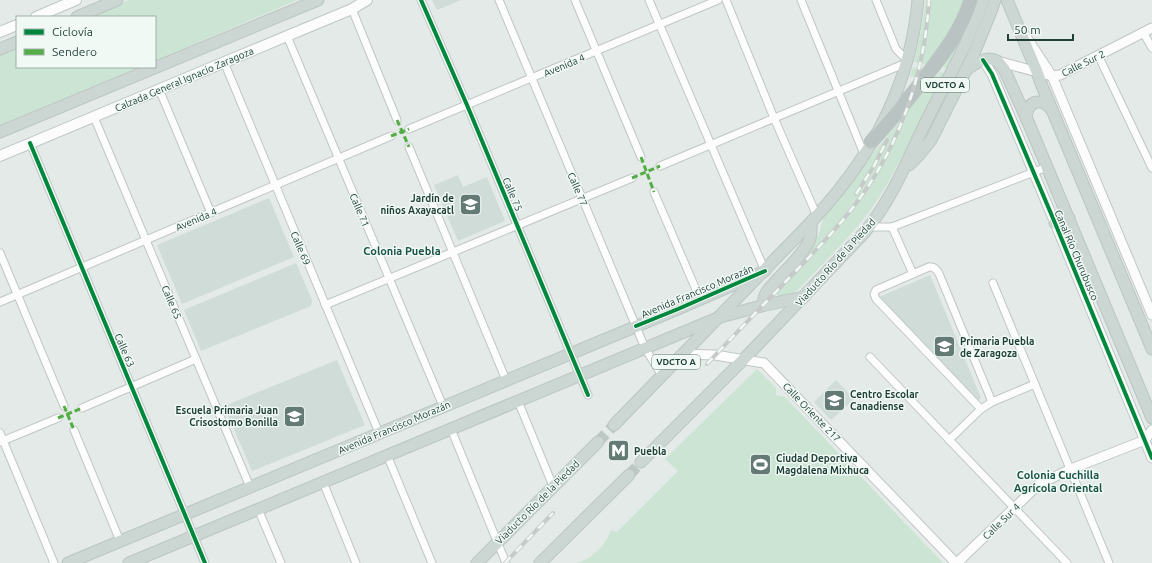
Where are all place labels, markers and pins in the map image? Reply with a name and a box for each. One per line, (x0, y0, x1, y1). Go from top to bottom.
school or university icon: Jardín de niños Axayacatl (457, 191, 483, 217)
place label: Jardín de niños Axayacatl (380, 192, 454, 216)
school or university icon: Primaria Puebla de Zaragoza (931, 334, 957, 360)
place label: Primaria Puebla de Zaragoza (960, 336, 1034, 359)
school or university icon: Centro Escolar Canadiense (821, 387, 847, 413)
place label: Centro Escolar Canadiense (850, 389, 920, 412)
school or university icon: Escuela Primaria Juan Crisostomo Bonilla (281, 403, 307, 429)
place label: Escuela Primaria Juan Crisostomo Bonilla (176, 405, 278, 428)
metro station icon: Puebla (606, 438, 632, 464)
place label: Puebla (634, 446, 667, 457)
sports icon: Ciudad Deportiva Magdalena Mixhuca (747, 451, 773, 477)
place label: Ciudad Deportiva Magdalena Mixhuca (776, 453, 869, 476)

